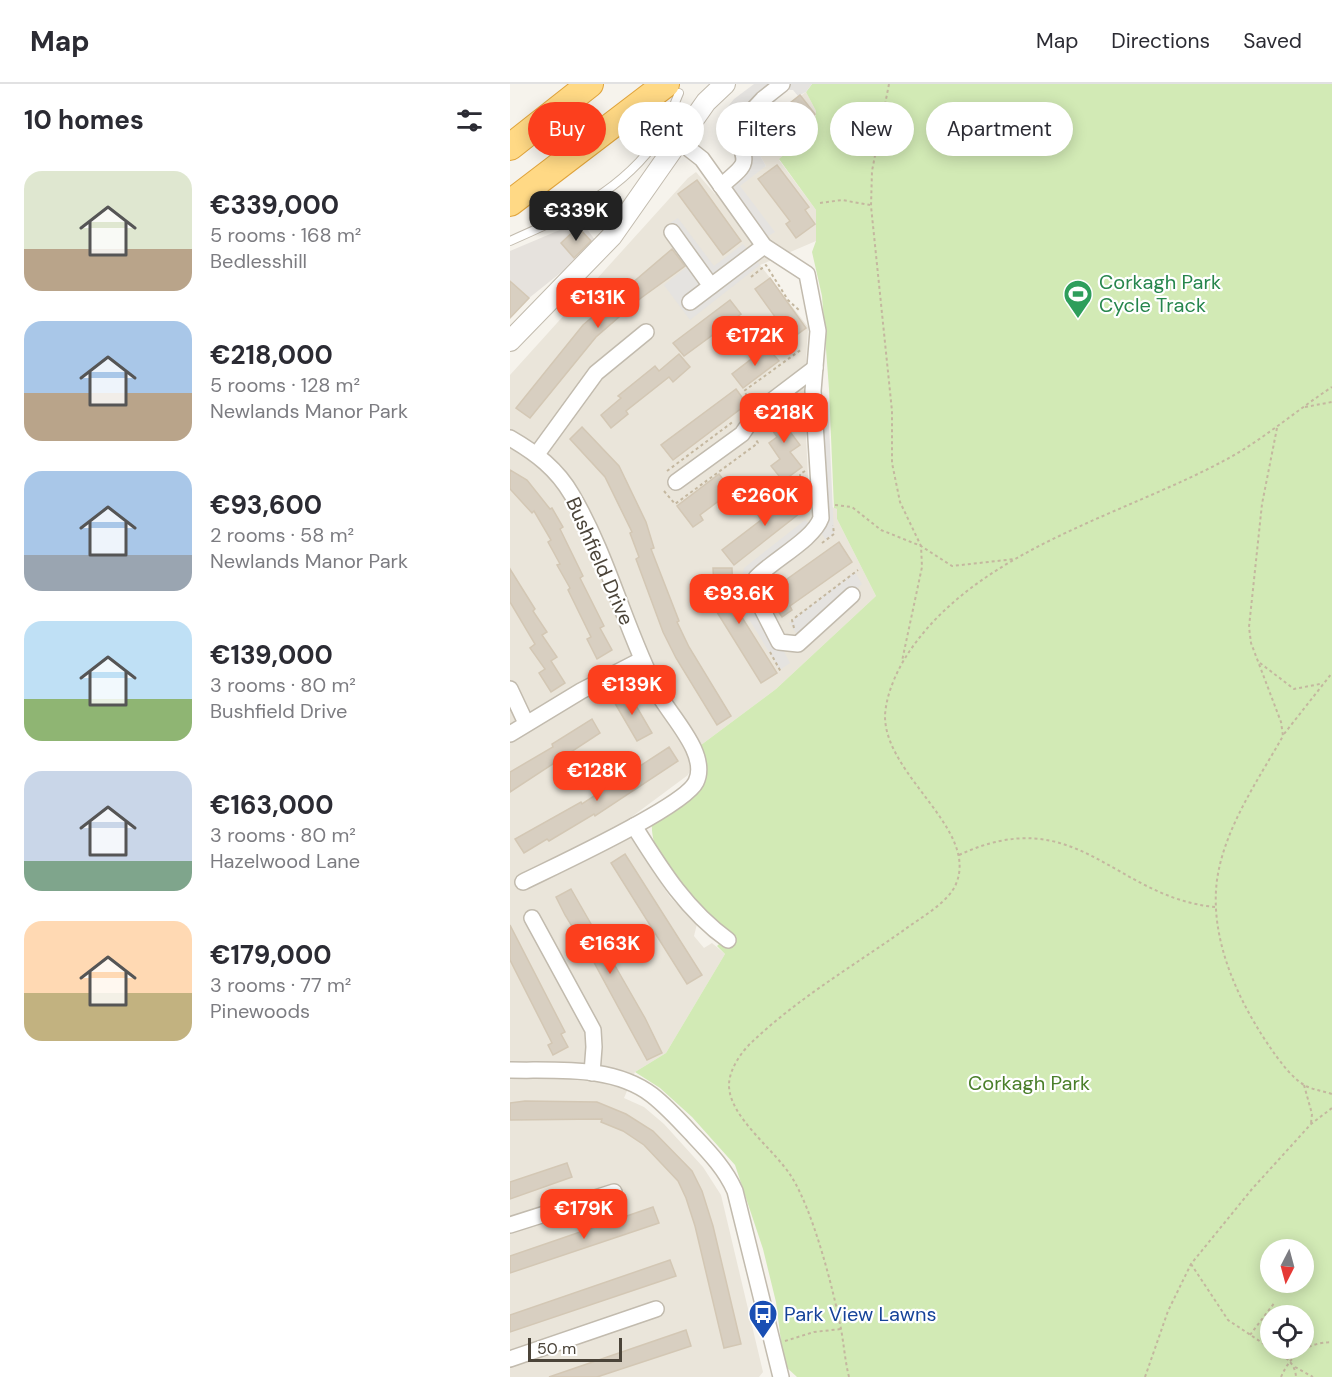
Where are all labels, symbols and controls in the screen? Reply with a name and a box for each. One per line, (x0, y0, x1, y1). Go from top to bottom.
text: Map (30, 23, 90, 60)
text: Map (1036, 27, 1078, 55)
text: Directions (1111, 27, 1210, 55)
text: Saved (1243, 27, 1302, 55)
chip: Buy (528, 102, 606, 156)
chip: Rent (618, 102, 704, 156)
chip: Filters (716, 102, 818, 156)
chip: New (830, 102, 914, 156)
chip: Apartment (926, 102, 1073, 156)
text: 10 homes (24, 103, 144, 137)
icon: filters (453, 104, 486, 137)
text: €339,000 (210, 188, 339, 222)
pin: €339K (534, 191, 618, 242)
icon: home (72, 195, 144, 267)
text: €339K (543, 197, 609, 223)
text: 5 rooms · 168 m² (210, 222, 361, 248)
text: Bedlesshill (210, 248, 307, 274)
place label: Corkagh Park Cycle Track (1099, 269, 1221, 318)
pin: €131K (556, 278, 640, 329)
sports icon: Corkagh Park Cycle Track (1062, 278, 1094, 320)
text: €131K (570, 284, 626, 310)
pin: €172K (713, 316, 797, 367)
text: €172K (726, 322, 784, 348)
text: €218,000 (210, 338, 333, 372)
icon: home (72, 345, 144, 417)
text: 5 rooms · 128 m² (210, 372, 360, 398)
pin: €218K (742, 393, 826, 444)
text: Newlands Manor Park (210, 398, 408, 424)
text: €218K (754, 399, 814, 425)
pin: €260K (723, 476, 807, 527)
text: €260K (731, 482, 799, 508)
text: €93,600 (210, 488, 322, 522)
street label: Bushfield Drive (560, 493, 640, 629)
icon: home (72, 495, 144, 567)
text: 2 rooms · 58 m² (210, 522, 354, 548)
text: Newlands Manor Park (210, 548, 408, 574)
pin: €93.6K (690, 574, 788, 625)
text: €93.6K (704, 580, 774, 606)
text: €139,000 (210, 638, 333, 672)
icon: home (72, 645, 144, 717)
pin: €139K (590, 665, 674, 716)
text: €139K (602, 671, 662, 697)
text: 3 rooms · 80 m² (210, 672, 356, 698)
text: Bushfield Drive (210, 698, 347, 724)
pin: €128K (555, 751, 639, 802)
text: €128K (567, 757, 627, 783)
text: €163,000 (210, 788, 333, 822)
icon: home (72, 795, 144, 867)
text: 3 rooms · 80 m² (210, 822, 356, 848)
text: Hazelwood Lane (210, 848, 360, 874)
pin: €163K (568, 924, 652, 975)
text: €163K (580, 930, 640, 956)
text: €179,000 (210, 938, 332, 972)
icon: home (72, 945, 144, 1017)
text: 3 rooms · 77 m² (210, 972, 351, 998)
text: Pinewoods (210, 998, 310, 1024)
park label: Corkagh Park (968, 1070, 1090, 1096)
pin: €179K (542, 1189, 626, 1240)
text: €179K (554, 1195, 614, 1221)
north arrow (1260, 1239, 1314, 1293)
map controls (1260, 1239, 1314, 1359)
bus stop icon: Park View Lawns (747, 1298, 779, 1340)
place label: Park View Lawns (784, 1301, 937, 1327)
button: locate (1260, 1305, 1314, 1359)
scale bar (528, 1335, 622, 1362)
text: 50 m (537, 1338, 576, 1359)

